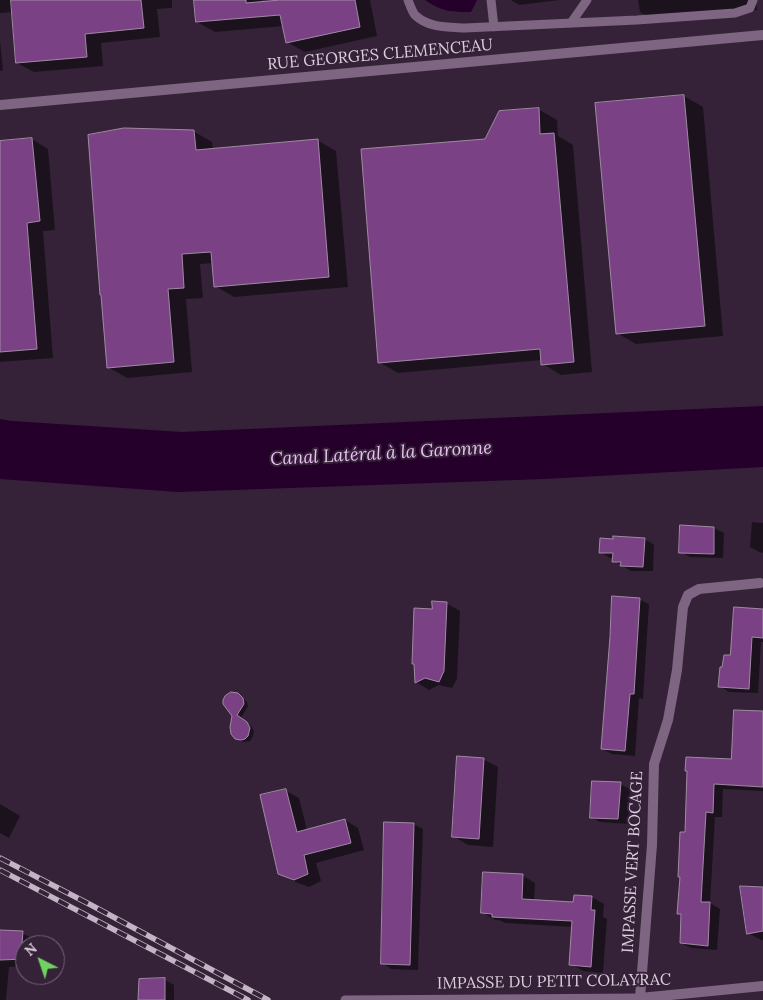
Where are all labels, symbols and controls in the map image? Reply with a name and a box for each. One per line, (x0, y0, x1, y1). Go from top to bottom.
street label: RUE GEORGES CLEMENCEAU (266, 36, 494, 74)
water label: Canal Latéral à la Garonne (270, 437, 492, 471)
street label: IMPASSE VERT BOCAGE (619, 771, 647, 953)
north arrow (15, 935, 65, 985)
text: N (21, 939, 41, 960)
street label: IMPASSE DU PETIT COLAYRAC (437, 970, 671, 994)

